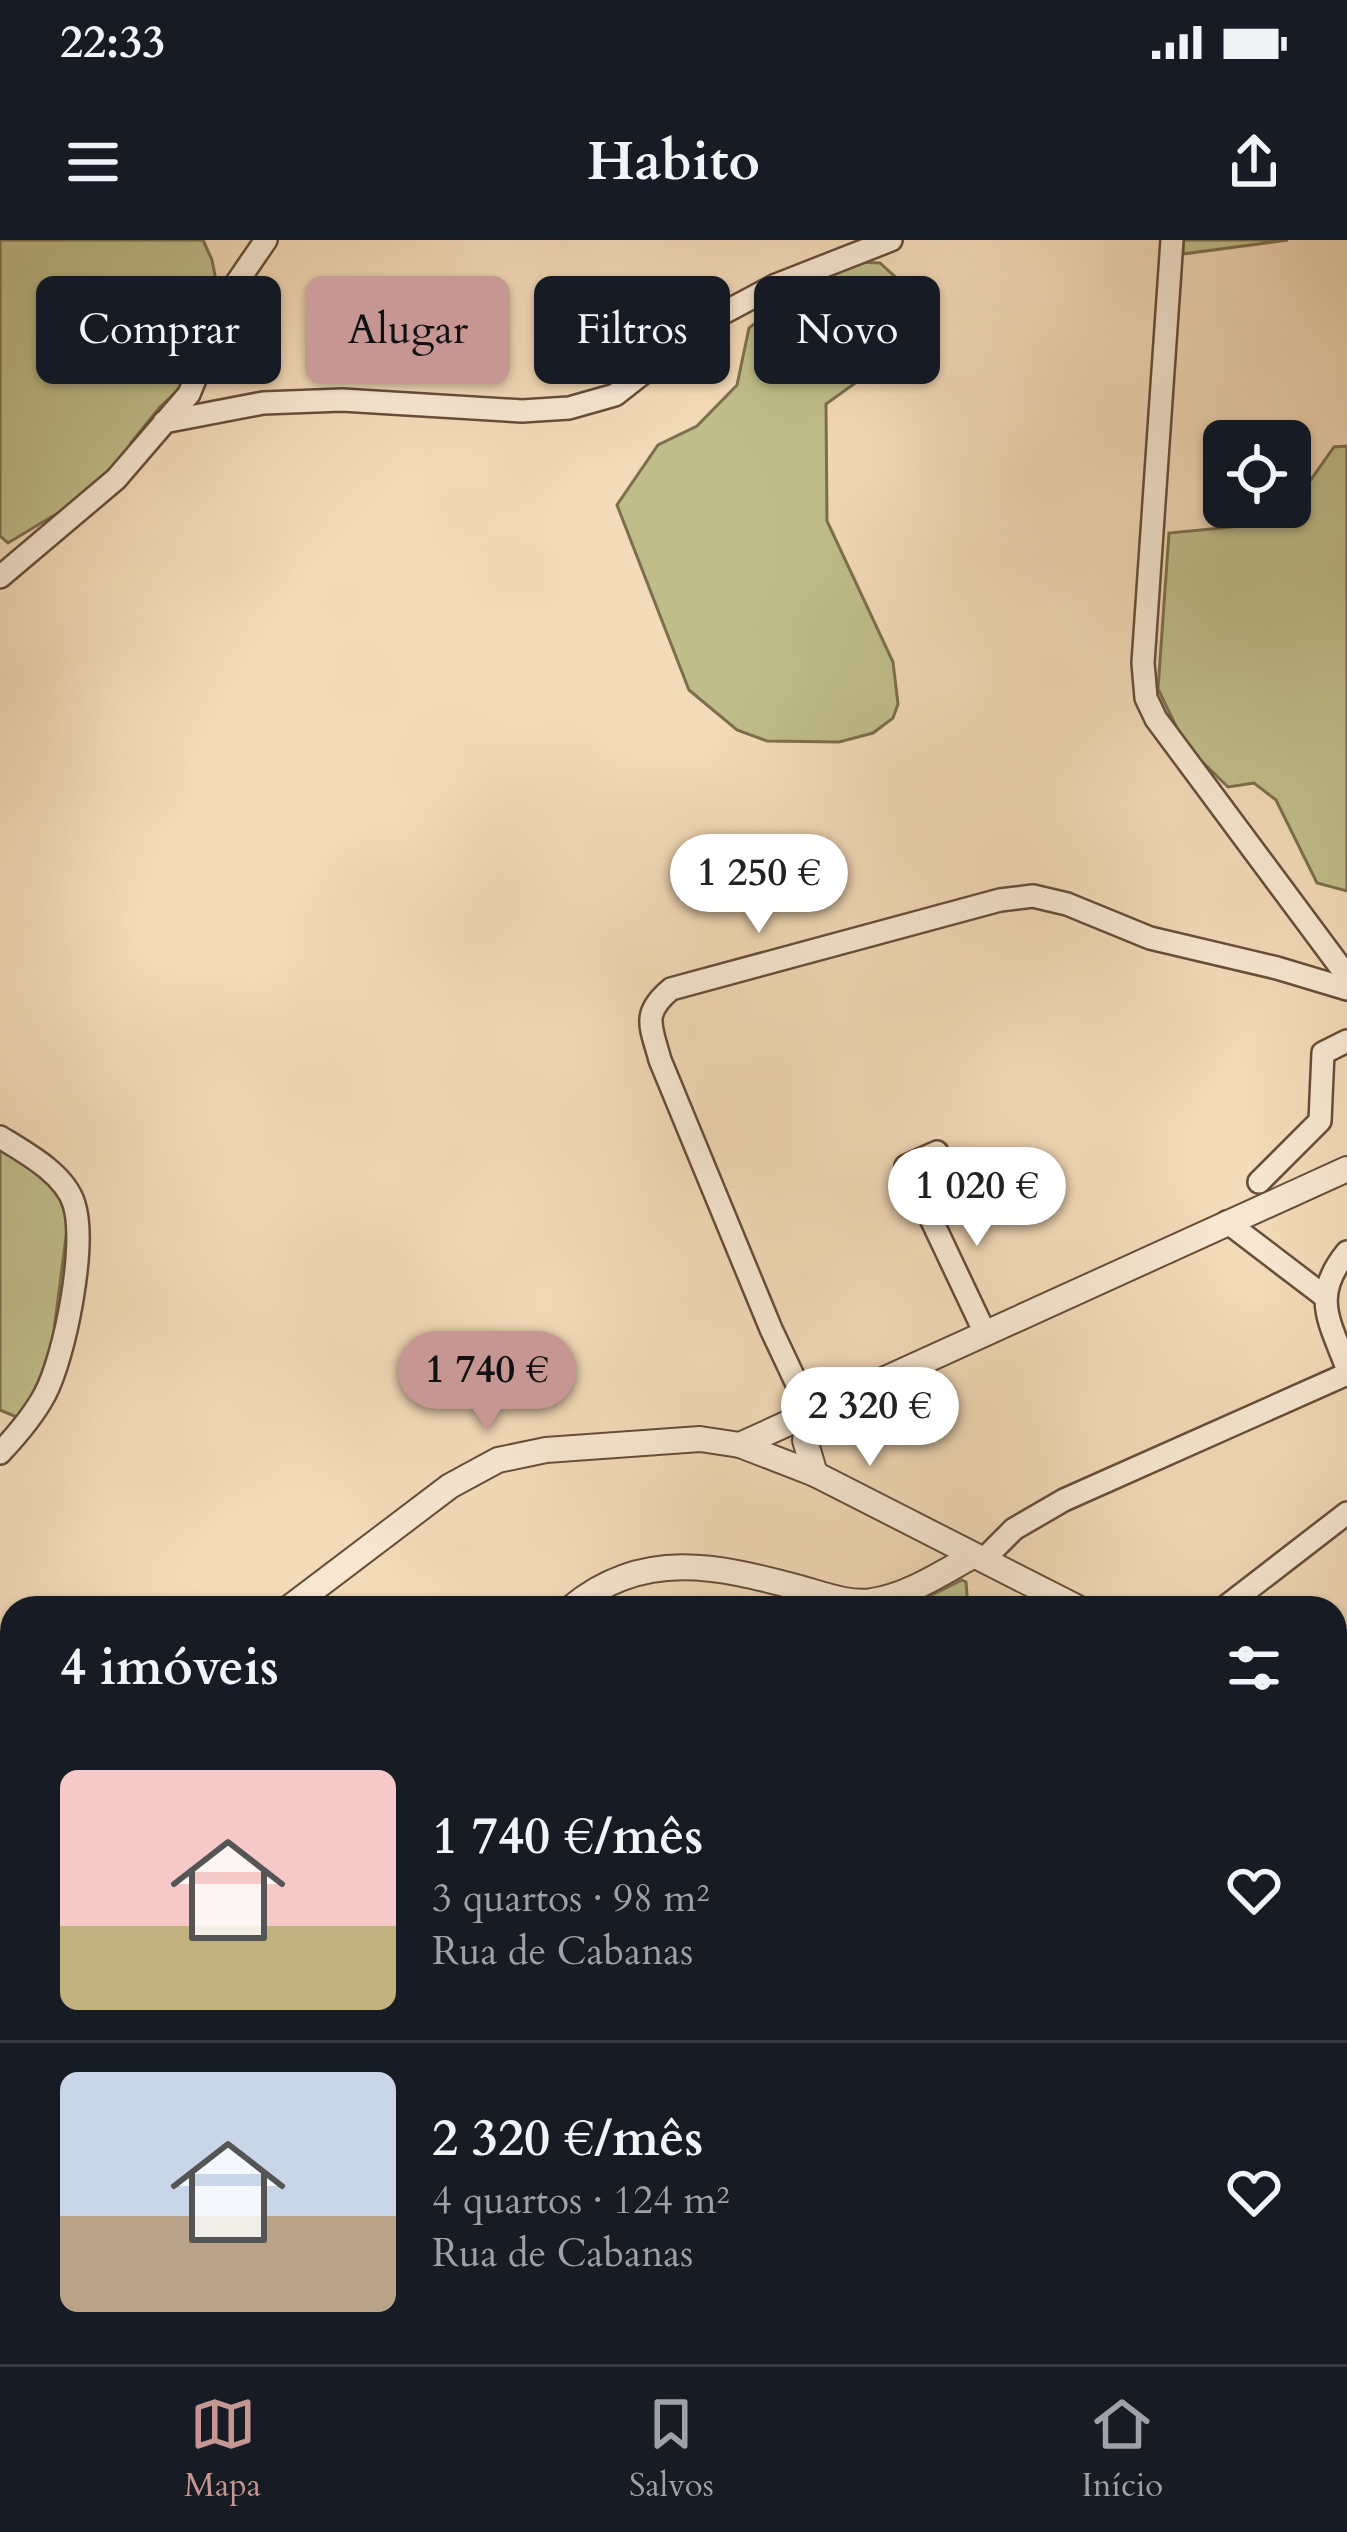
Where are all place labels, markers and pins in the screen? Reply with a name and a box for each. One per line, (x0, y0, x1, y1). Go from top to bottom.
pin: 1 250 € (648, 834, 870, 936)
pin: 1 020 € (866, 1147, 1088, 1249)
pin: 1 740 € (376, 1331, 598, 1433)
pin: 2 320 € (759, 1367, 981, 1469)

